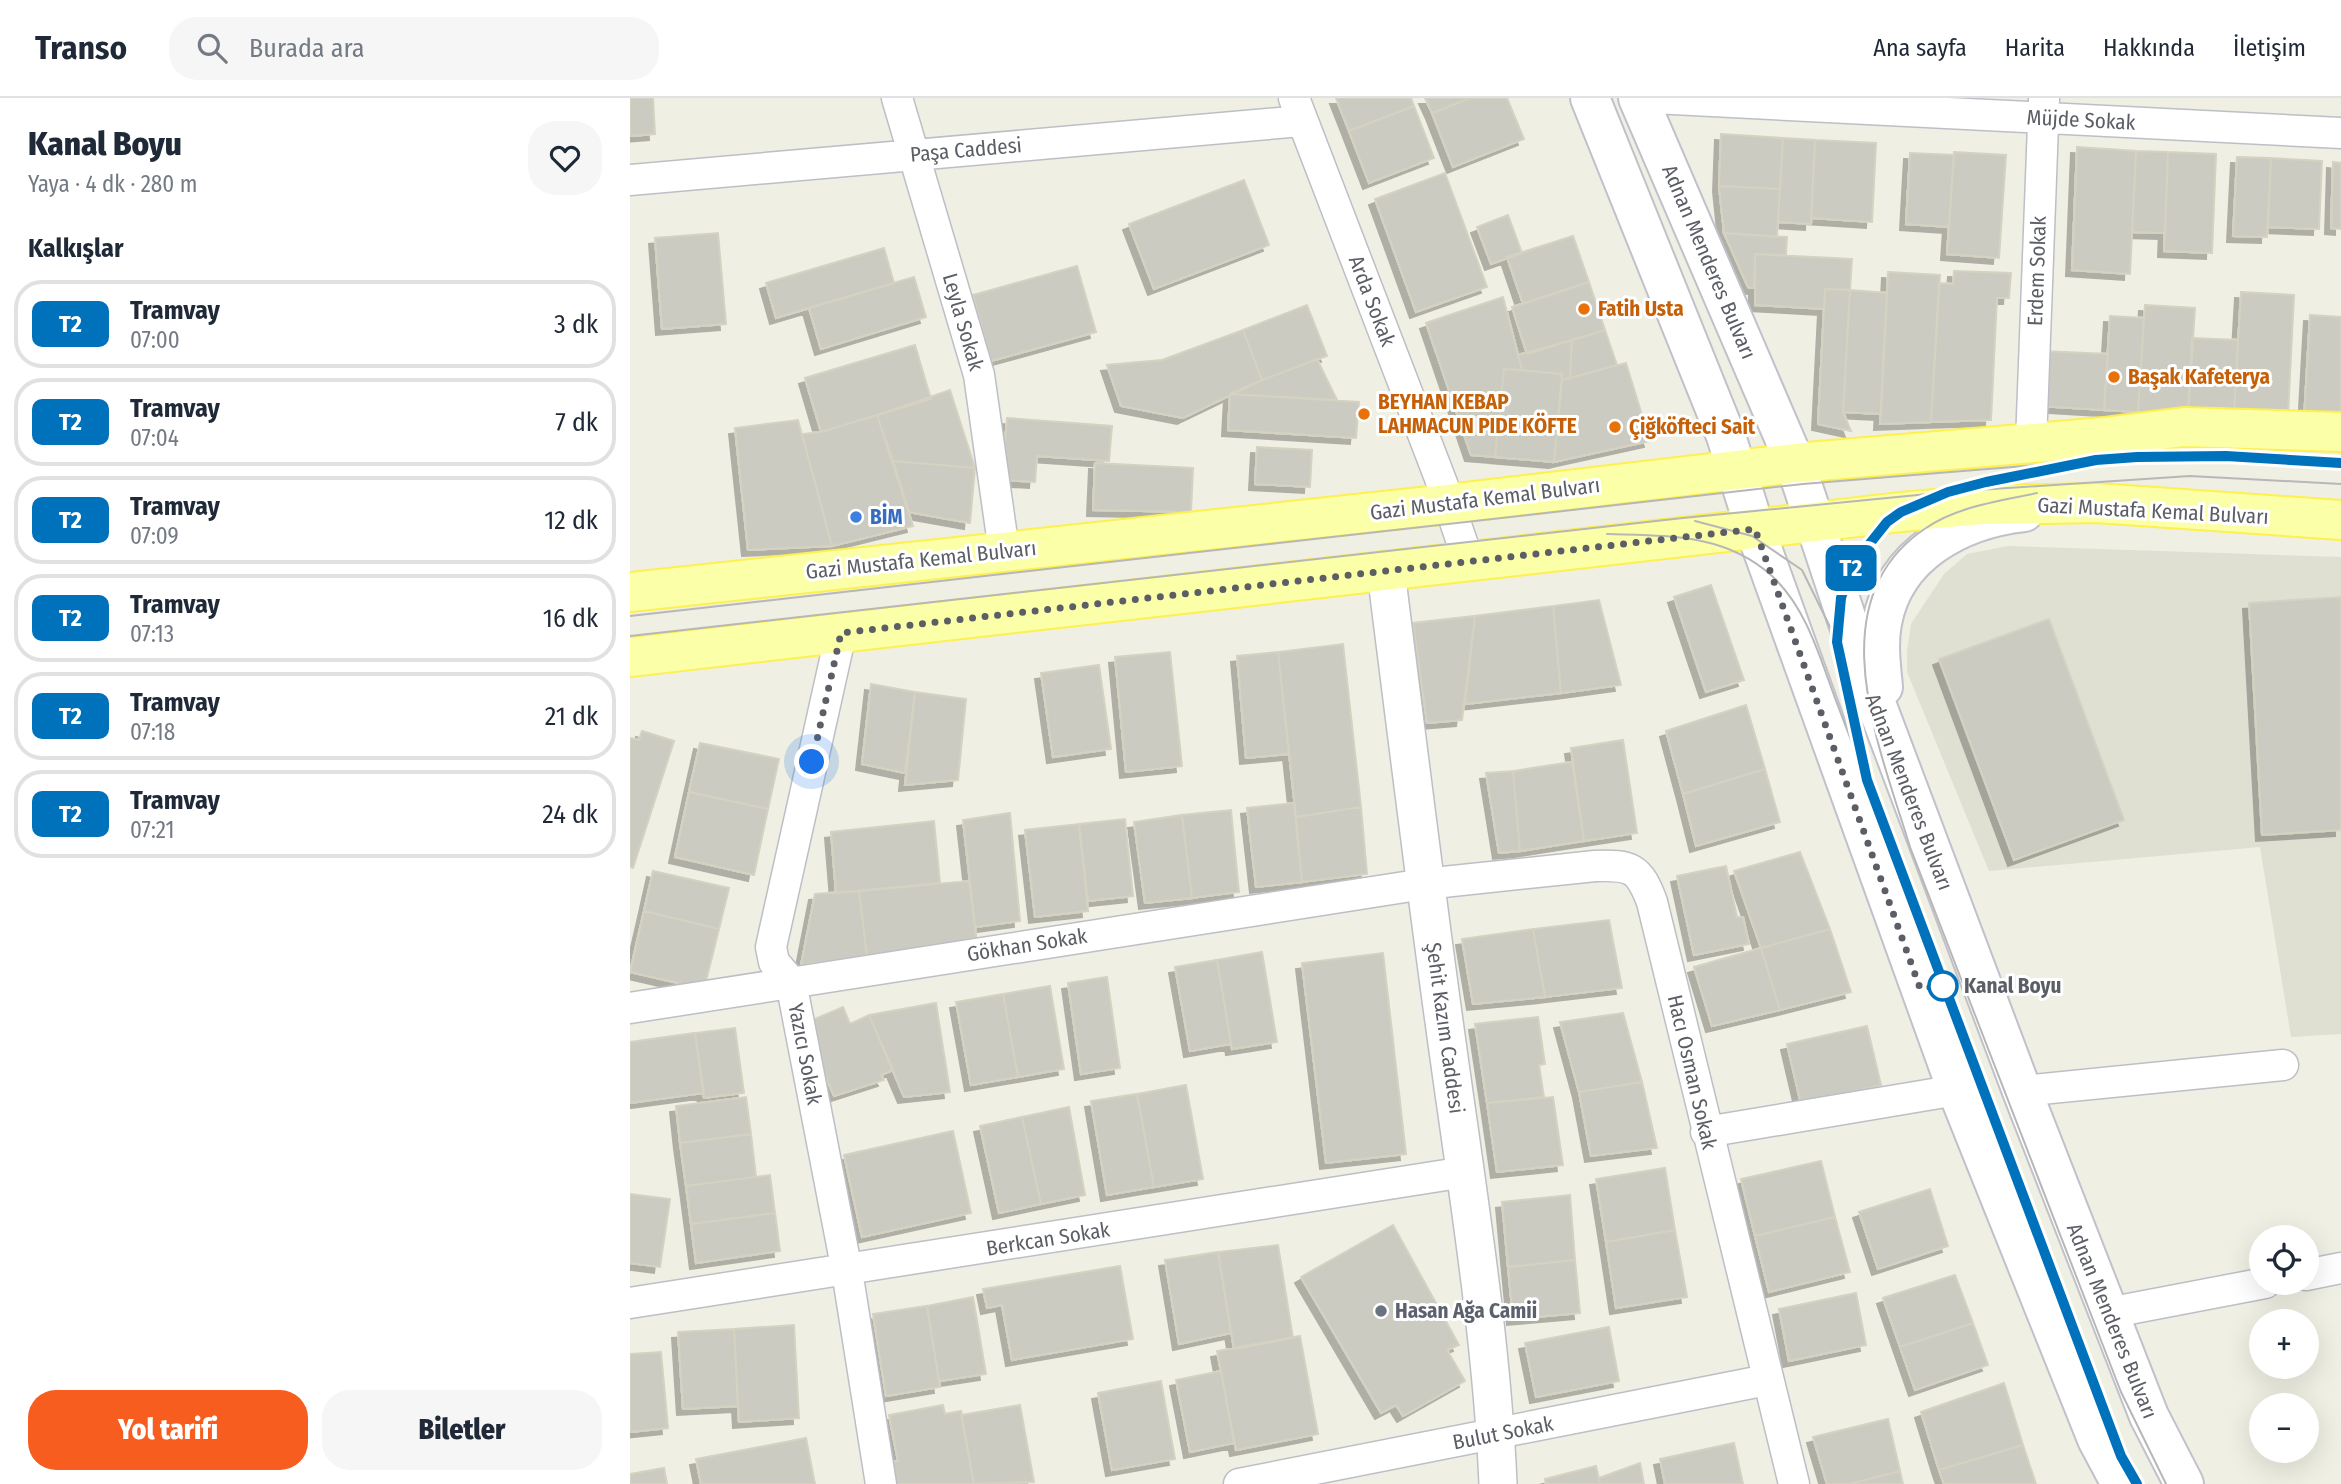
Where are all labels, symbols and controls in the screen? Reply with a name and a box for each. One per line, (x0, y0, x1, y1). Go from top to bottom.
search box (169, 17, 659, 80)
text: Transo (35, 28, 127, 68)
icon: search (193, 29, 231, 67)
text: Burada ara (249, 33, 364, 64)
text: Ana sayfa (1873, 34, 1967, 62)
text: Harita (2005, 34, 2065, 62)
text: Hakkında (2103, 34, 2195, 62)
text: İletişim (2233, 34, 2306, 62)
street label: Müjde Sokak (2026, 104, 2136, 136)
button: heart (528, 121, 602, 195)
text: Kanal Boyu (28, 124, 182, 164)
street label: Paşa Caddesi (909, 132, 1023, 168)
street label: Adnan Menderes Bulvarı (1656, 161, 1762, 363)
text: Yaya · 4 dk · 280 m (28, 170, 197, 198)
street label: Erdem Sokak (2022, 215, 2052, 326)
text: Kalkışlar (28, 233, 123, 264)
street label: Arda Sokak (1343, 252, 1401, 350)
street label: Leyla Sokak (937, 270, 989, 374)
text: Tramvay (130, 295, 220, 326)
place label: Fatih Usta (1598, 296, 1684, 322)
marker: Fatih Usta (1576, 301, 1592, 317)
text: 3 dk (554, 309, 598, 340)
text: T2 (59, 310, 82, 338)
text: 07:00 (130, 326, 180, 354)
place label: Başak Kafeterya (2128, 364, 2270, 390)
marker: Başak Kafeterya (2106, 369, 2122, 385)
place label: BEYHAN KEBAP LAHMACUN PIDE KÖFTE (1378, 389, 1577, 439)
text: Tramvay (130, 393, 220, 424)
marker: BEYHAN KEBAP LAHMACUN PIDE KÖFTE (1356, 406, 1372, 422)
text: 7 dk (555, 407, 598, 438)
text: T2 (59, 408, 82, 436)
place label: Çiğköfteci Sait (1629, 414, 1756, 440)
marker: Çiğköfteci Sait (1607, 419, 1623, 435)
text: 07:04 (130, 424, 179, 452)
street label: Gazi Mustafa Kemal Bulvarı (1368, 472, 1602, 526)
text: Tramvay (130, 491, 220, 522)
street label: Gazi Mustafa Kemal Bulvarı (2037, 492, 2269, 530)
place label: BİM (870, 503, 903, 530)
text: 12 dk (544, 505, 598, 536)
text: T2 (59, 506, 82, 534)
marker: BİM (848, 509, 864, 525)
text: 07:09 (130, 522, 179, 550)
street label: Gazi Mustafa Kemal Bulvarı (804, 535, 1038, 585)
line badge: T2 (1820, 545, 1882, 591)
text: T2 (1840, 554, 1862, 582)
text: Tramvay (130, 589, 220, 620)
text: 16 dk (543, 603, 598, 634)
text: T2 (59, 604, 82, 632)
text: 07:13 (130, 620, 174, 648)
text: Tramvay (130, 687, 220, 718)
street label: Adnan Menderes Bulvarı (1860, 690, 1958, 894)
text: 21 dk (545, 701, 598, 732)
text: T2 (59, 702, 82, 730)
text: 07:18 (130, 718, 175, 746)
your location (794, 744, 829, 779)
text: Tramvay (130, 785, 220, 816)
text: 24 dk (542, 799, 598, 830)
text: T2 (59, 800, 82, 828)
text: 07:21 (130, 816, 174, 844)
street label: Gökhan Sokak (965, 923, 1089, 967)
street label: Şehit Kazım Caddesi (1420, 941, 1470, 1115)
marker: Kanal Boyu (1928, 971, 1958, 1001)
place label: Kanal Boyu (1964, 973, 2061, 999)
street label: Hacı Osman Sokak (1662, 992, 1722, 1152)
street label: Yazıcı Sokak (782, 1001, 828, 1107)
street label: Berkcan Sokak (984, 1216, 1112, 1262)
street label: Adnan Menderes Bulvarı (2061, 1219, 2163, 1423)
map controls (2249, 1225, 2319, 1463)
button: locate (2249, 1225, 2319, 1295)
place label: Hasan Ağa Camii (1395, 1298, 1537, 1324)
marker: Hasan Ağa Camii (1373, 1303, 1389, 1319)
button: + (2249, 1309, 2319, 1379)
button: Yol tarifi (28, 1390, 308, 1470)
button: Biletler (322, 1390, 602, 1470)
button: − (2249, 1393, 2319, 1463)
street label: Bulut Sokak (1451, 1410, 1556, 1455)

